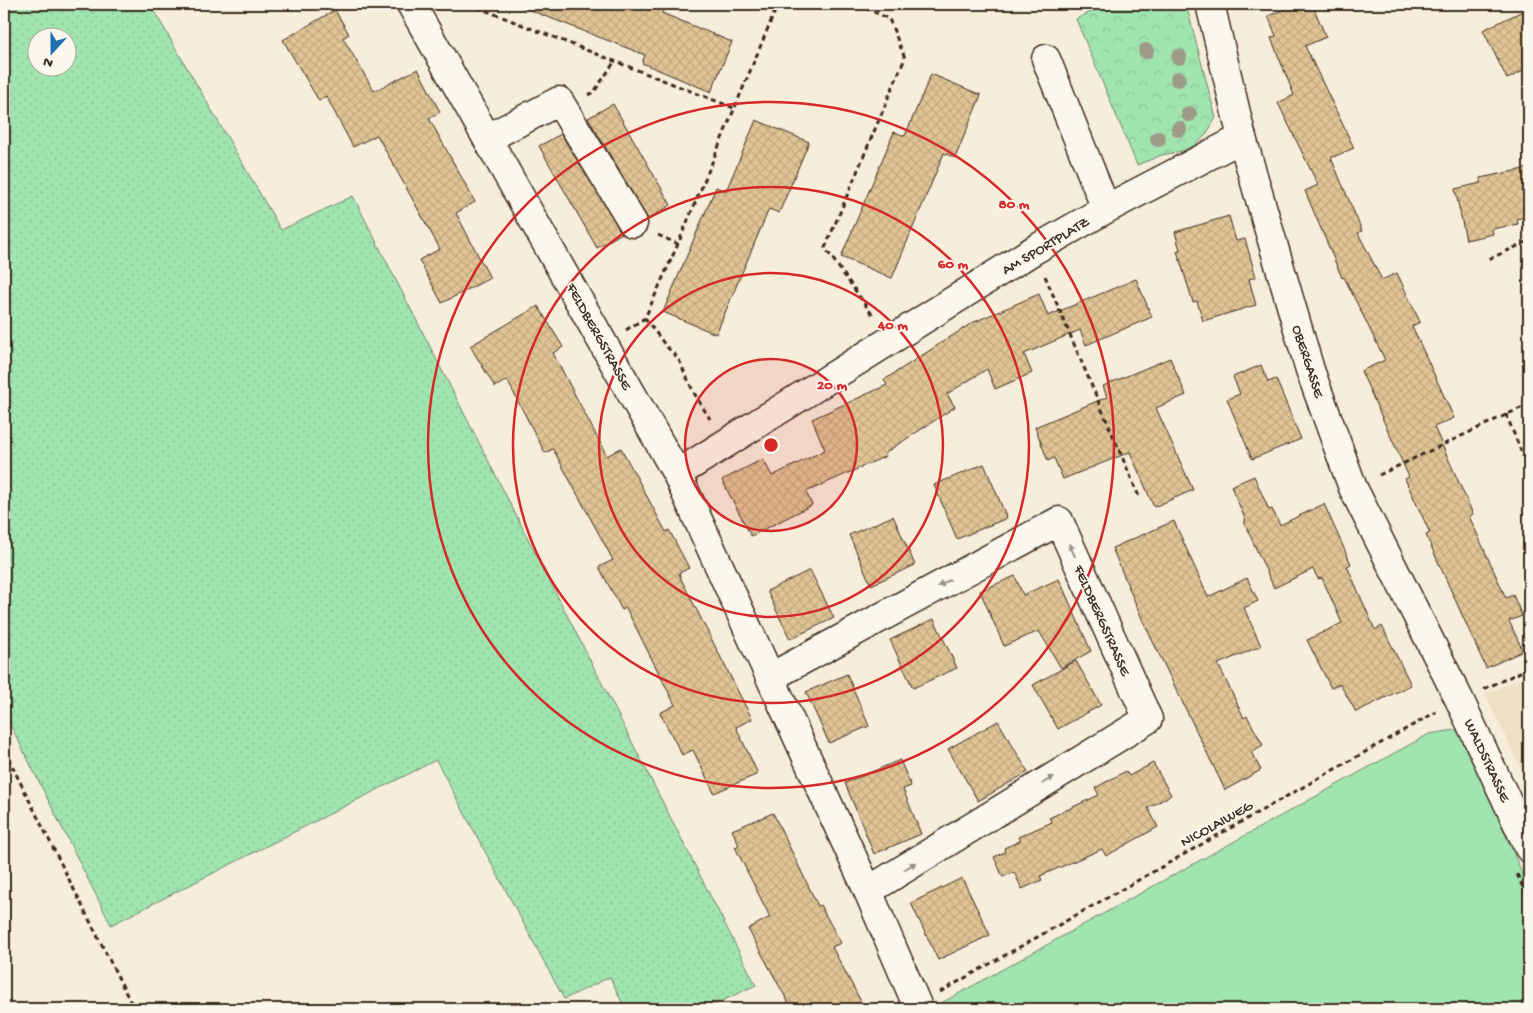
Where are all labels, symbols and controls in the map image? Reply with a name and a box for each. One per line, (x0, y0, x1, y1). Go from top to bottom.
north arrow (28, 28, 78, 78)
text: N (41, 52, 56, 71)
text: 80 m (999, 196, 1030, 214)
street label: AM SPORTPLATZ (999, 213, 1093, 280)
text: 60 m (938, 256, 969, 274)
street label: FELDBERGSTRASSE (561, 280, 635, 394)
text: 40 m (877, 317, 908, 335)
street label: OBERGASSE (1287, 323, 1328, 401)
text: 20 m (817, 377, 847, 395)
centre of rings (762, 436, 780, 454)
one-way arrow (1067, 543, 1075, 557)
street label: FELDBERGSTRASSE (1068, 562, 1134, 680)
one-way arrow (937, 579, 950, 588)
street label: WALDSTRASSE (1459, 716, 1514, 806)
one-way arrow (1041, 776, 1055, 785)
street label: NICOLAIWEG (1178, 797, 1257, 852)
one-way arrow (903, 861, 916, 870)

